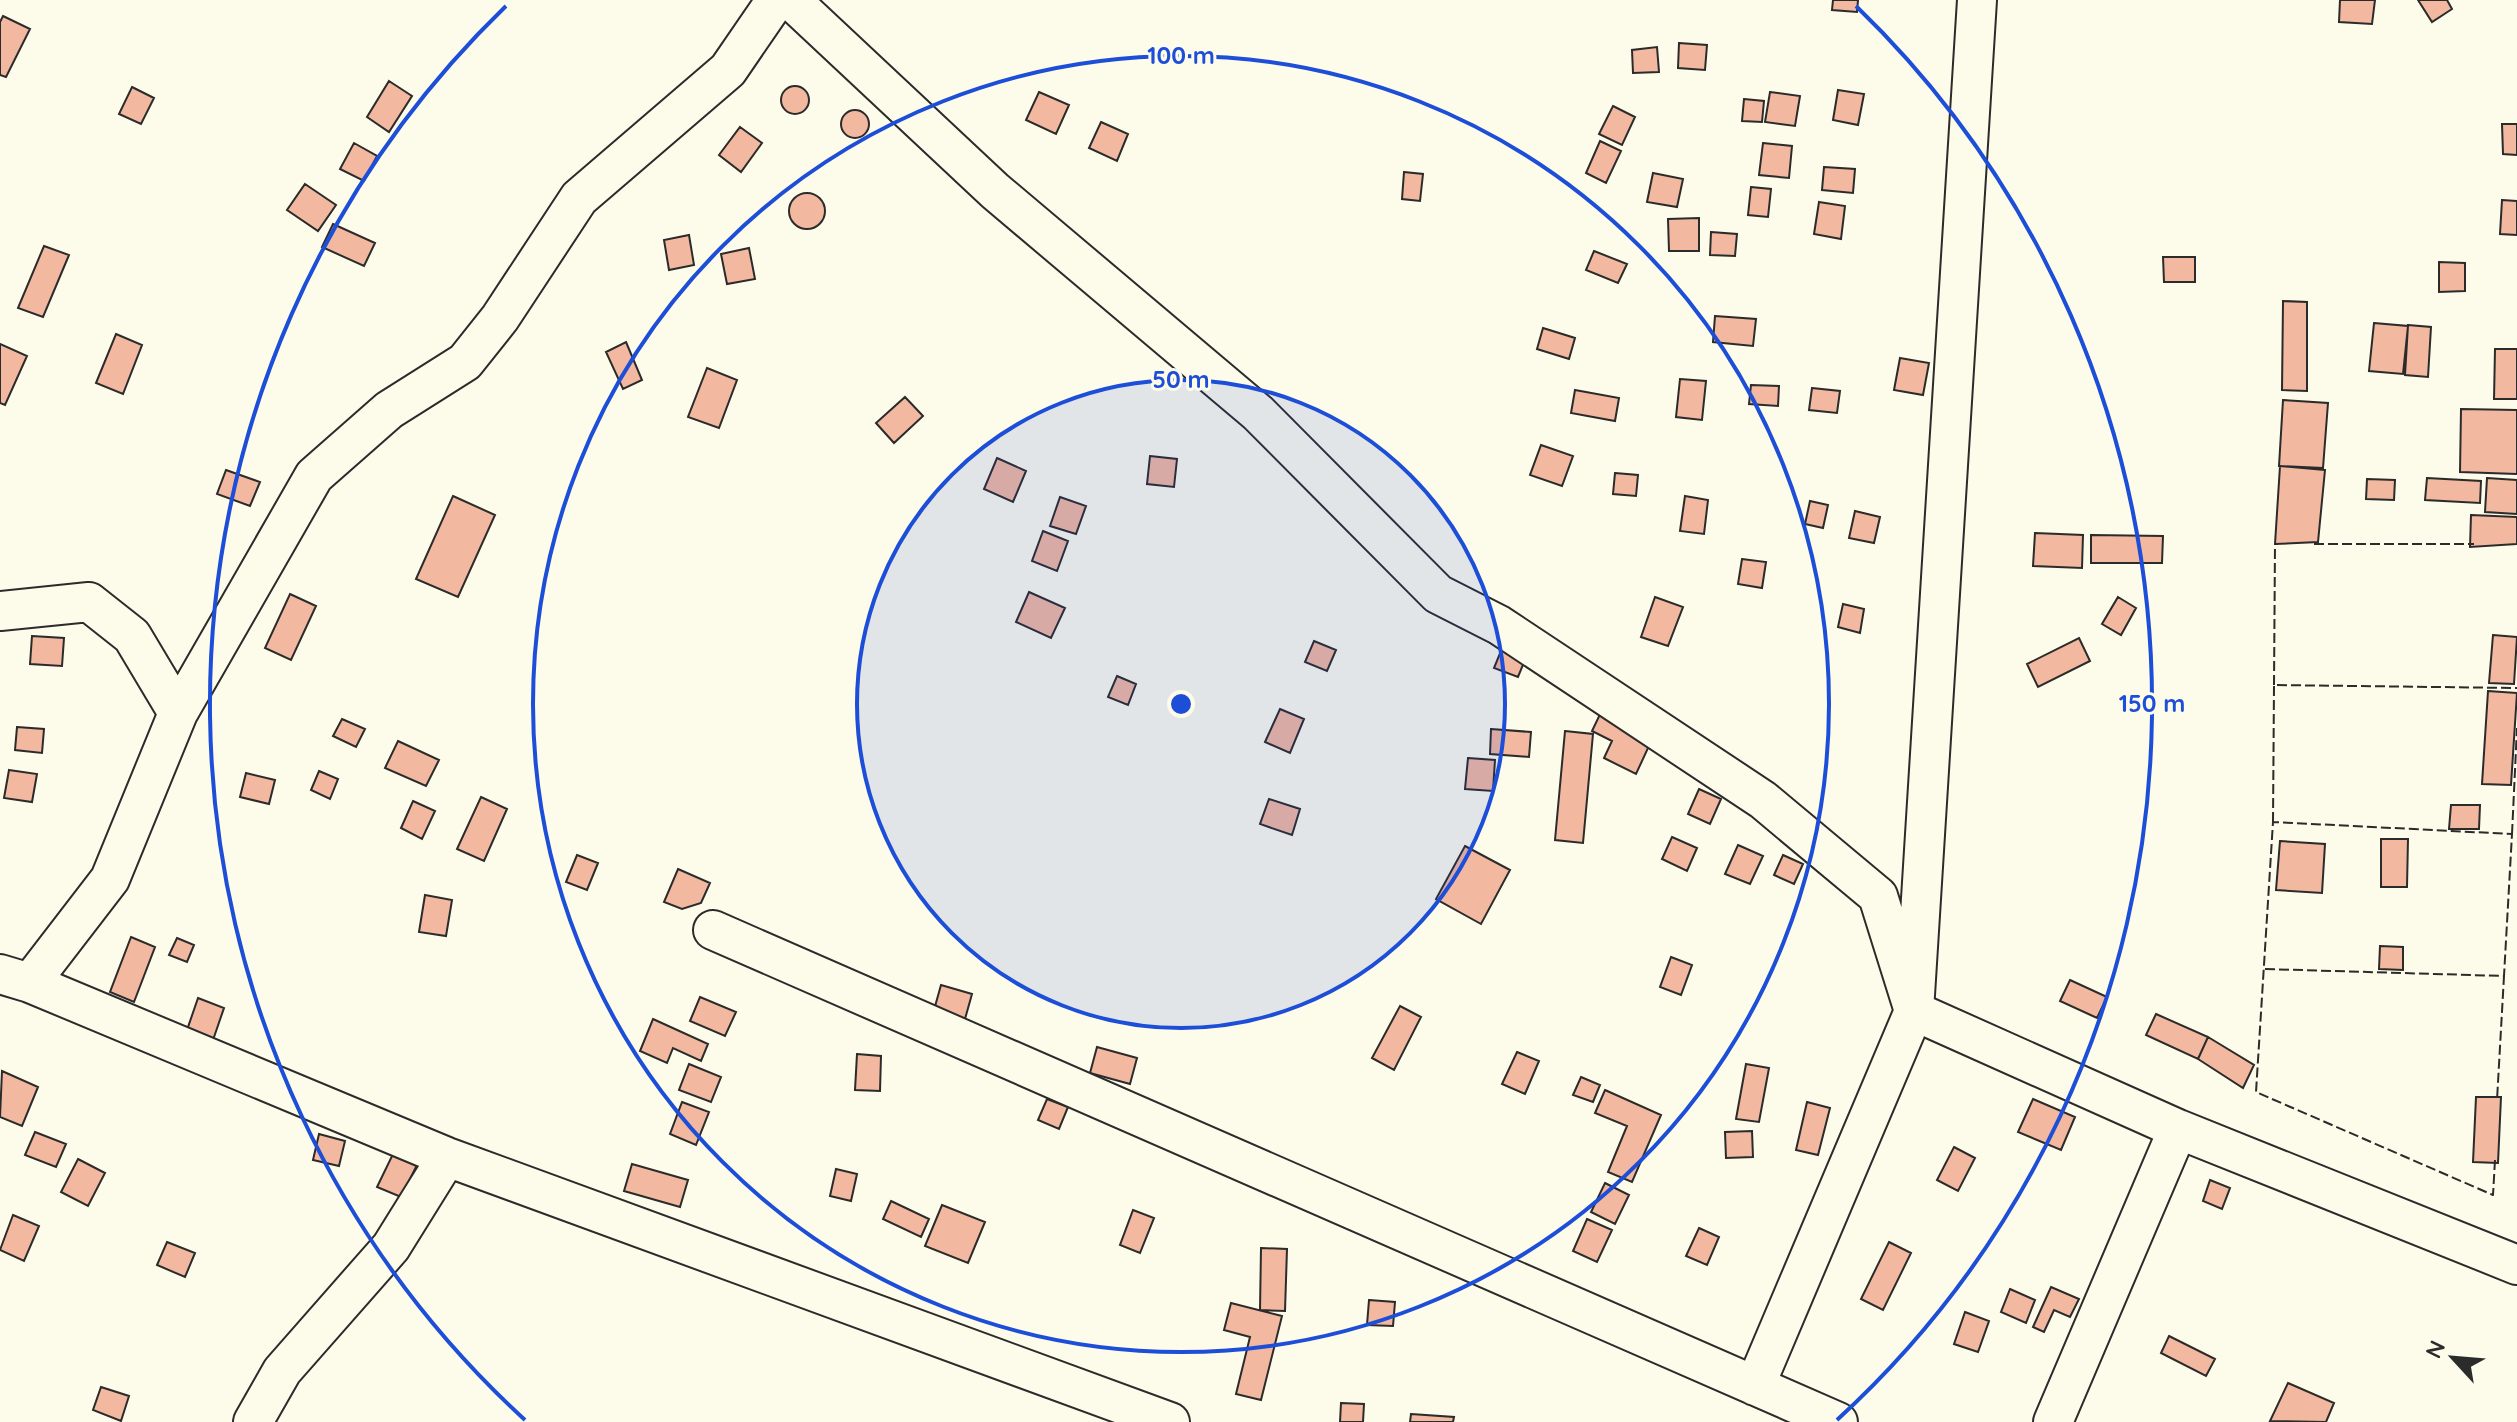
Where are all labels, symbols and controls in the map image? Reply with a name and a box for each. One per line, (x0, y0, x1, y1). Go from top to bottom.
text: 100 m (1147, 40, 1215, 70)
text: 50 m (1152, 364, 1210, 394)
text: 150 m (2119, 688, 2185, 718)
centre of rings (1167, 690, 1195, 718)
north arrow (2413, 1318, 2493, 1398)
text: N (2419, 1336, 2451, 1363)

